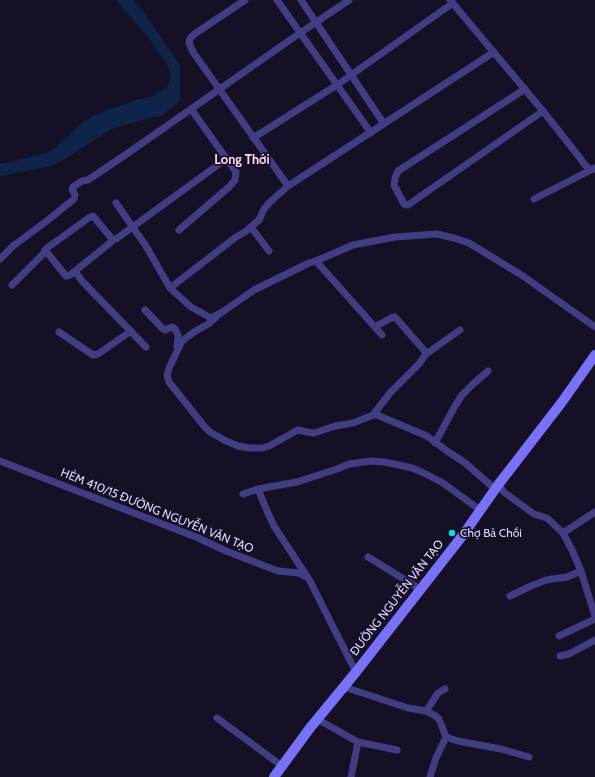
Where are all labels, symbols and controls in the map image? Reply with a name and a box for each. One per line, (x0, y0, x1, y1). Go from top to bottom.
district label: Long Thới (214, 152, 270, 168)
street label: HẺM 410/15 ĐƯỜNG NGUYỄN VĂN TẠO (58, 466, 256, 556)
place label: Chợ Bà Chồi (460, 526, 522, 540)
marker: Chợ Bà Chồi (447, 528, 457, 538)
street label: ĐƯỜNG NGUYỄN VĂN TẠO (347, 537, 447, 659)

